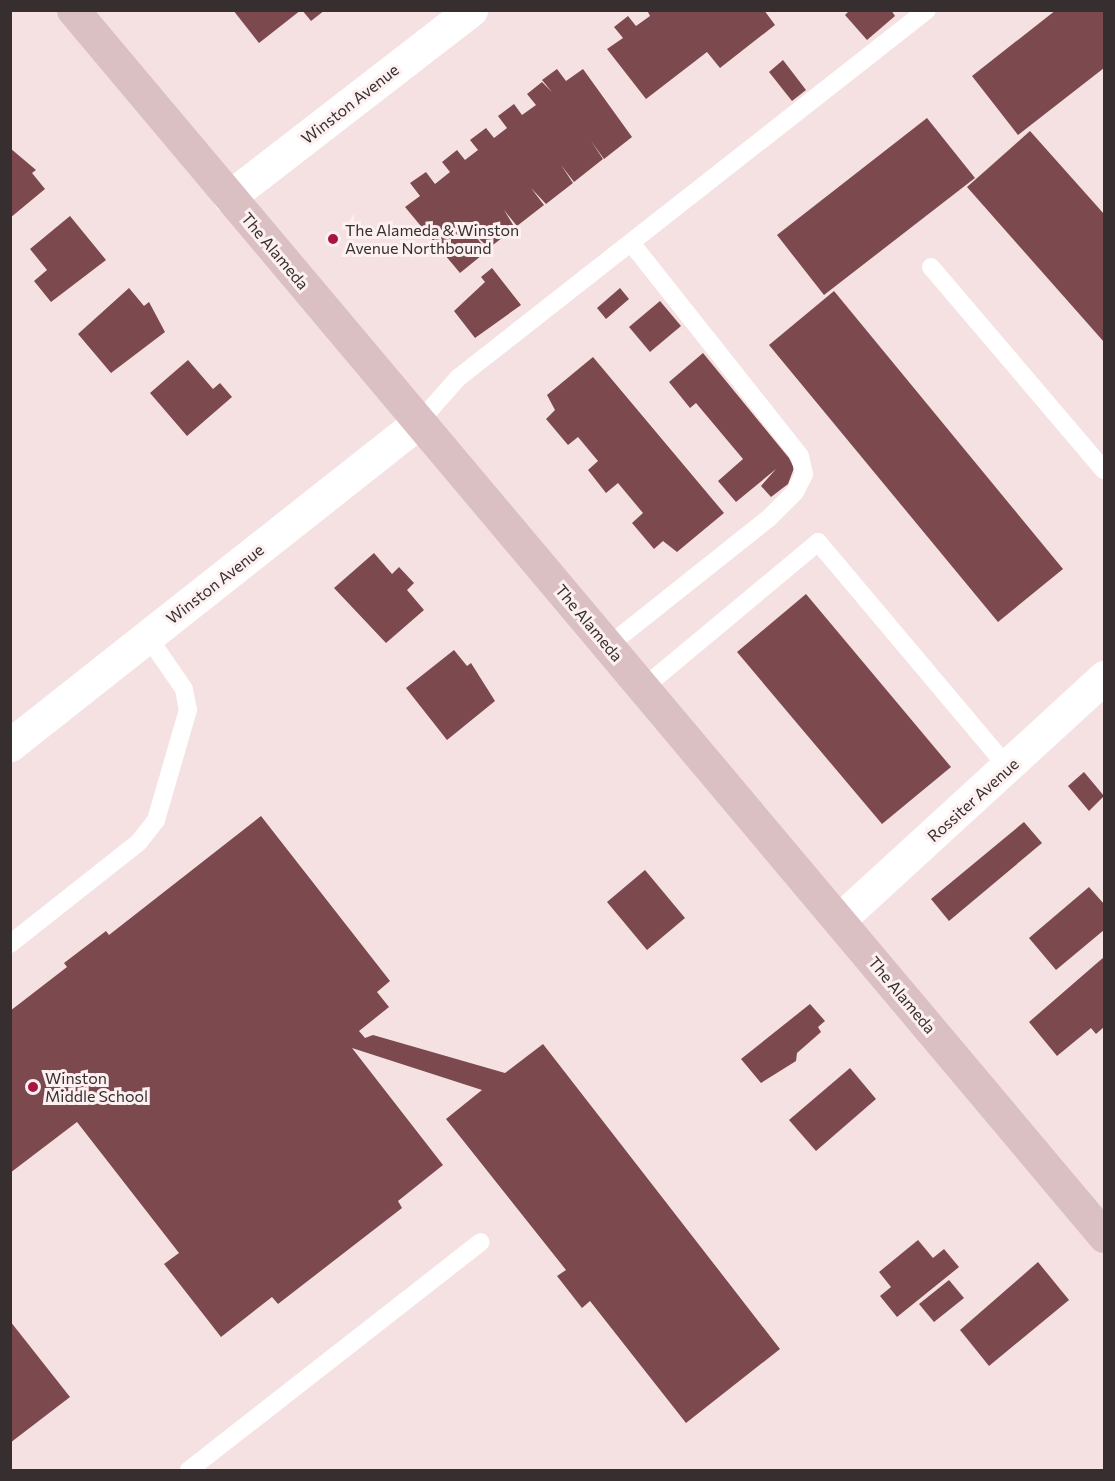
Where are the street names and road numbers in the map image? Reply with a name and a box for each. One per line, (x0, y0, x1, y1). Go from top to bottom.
street label: Winston Avenue (297, 60, 403, 148)
street label: The Alameda (237, 209, 313, 293)
street label: Winston Avenue (162, 540, 268, 628)
street label: The Alameda (551, 581, 627, 665)
street label: Rossiter Avenue (924, 754, 1022, 846)
street label: The Alameda (864, 953, 940, 1037)

